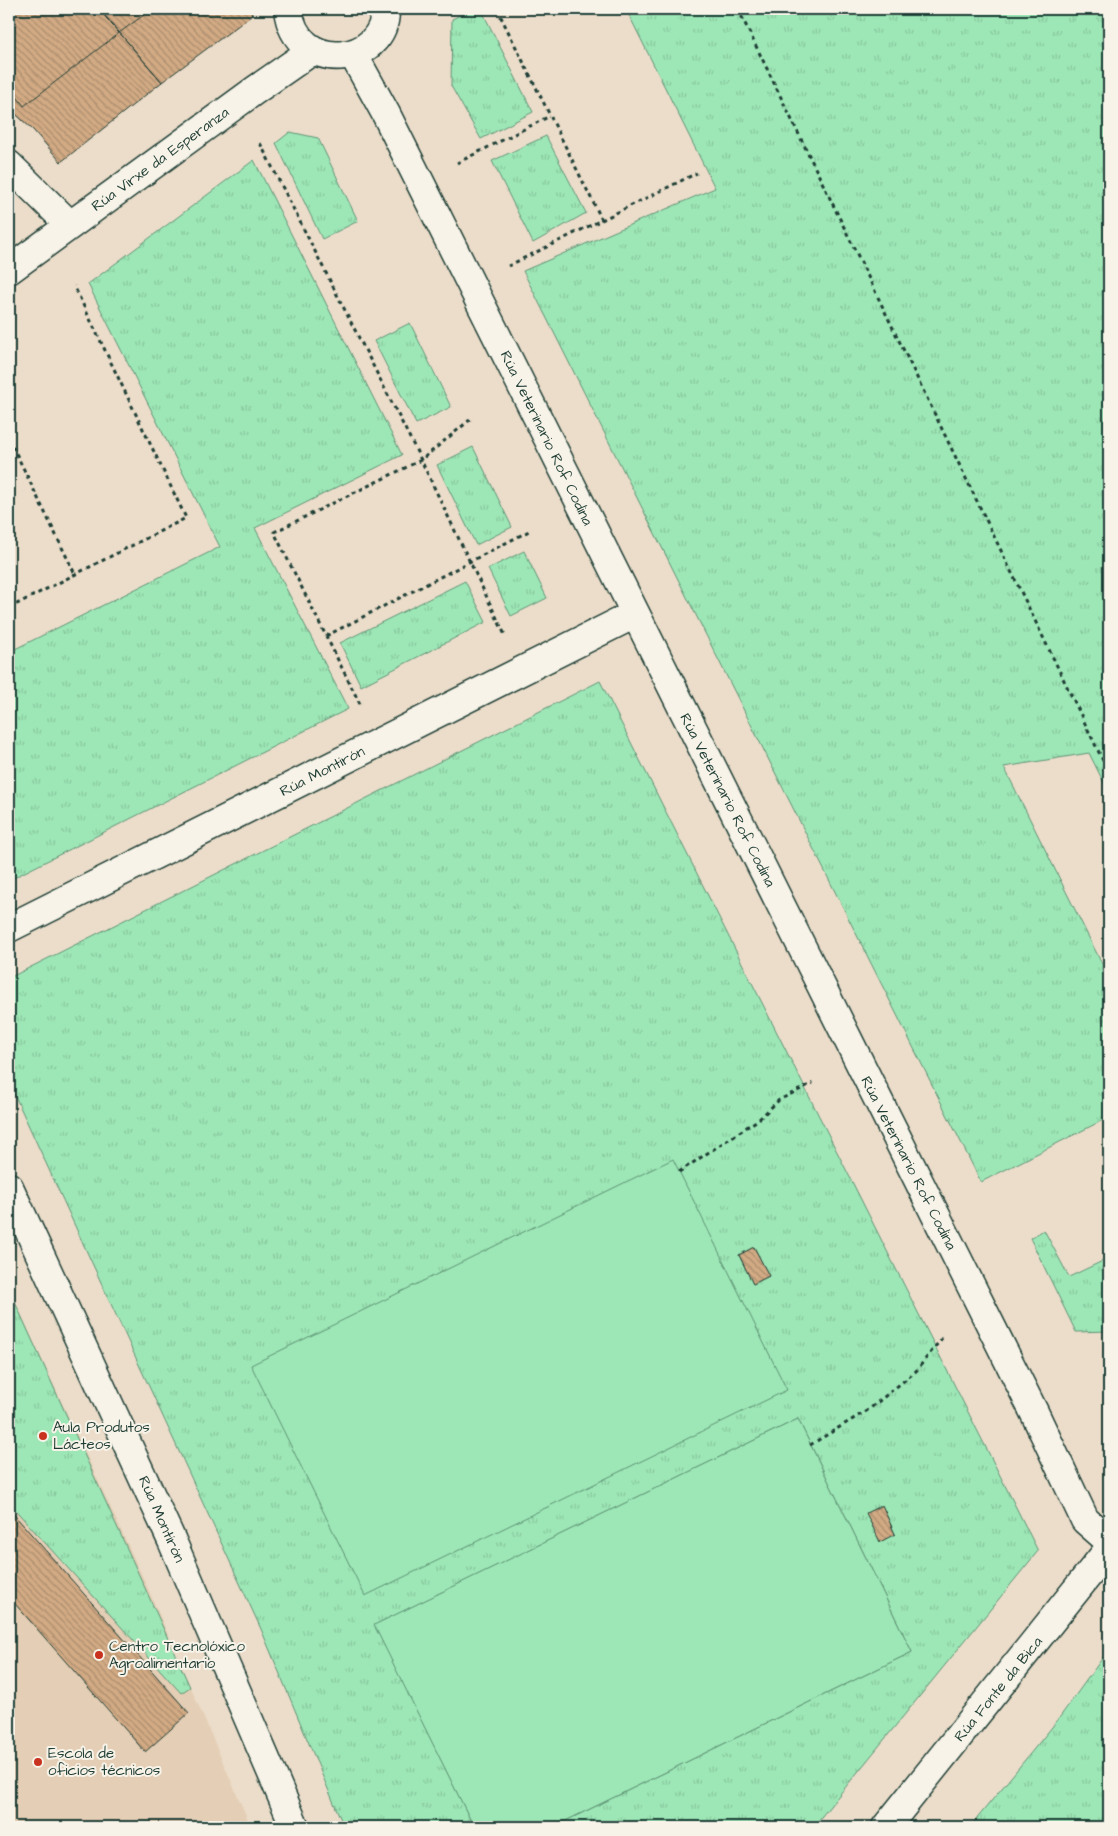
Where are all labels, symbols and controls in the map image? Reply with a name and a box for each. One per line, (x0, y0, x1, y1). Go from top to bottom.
street label: Rúa Virxe da Esperanza (87, 102, 234, 217)
street label: Rúa Veterinario Rof Codina (495, 347, 598, 530)
street label: Rúa Veterinario Rof Codina (674, 710, 781, 891)
street label: Rúa Montirón (276, 741, 369, 802)
street label: Rúa Veterinario Rof Codina (855, 1073, 962, 1254)
place label: Aula Produtos Lácteos (53, 1417, 150, 1455)
marker: Aula Produtos Lácteos (37, 1430, 49, 1442)
street label: Rúa Montirón (133, 1473, 190, 1566)
street label: Rúa Fonte da Bica (949, 1632, 1048, 1746)
place label: Centro Tecnolóxico Agroalimentario (109, 1636, 246, 1675)
marker: Centro Tecnolóxico Agroalimentario (93, 1649, 105, 1661)
place label: Escola de oficios técnicos (48, 1743, 161, 1781)
marker: Escola de oficios técnicos (32, 1756, 44, 1768)

